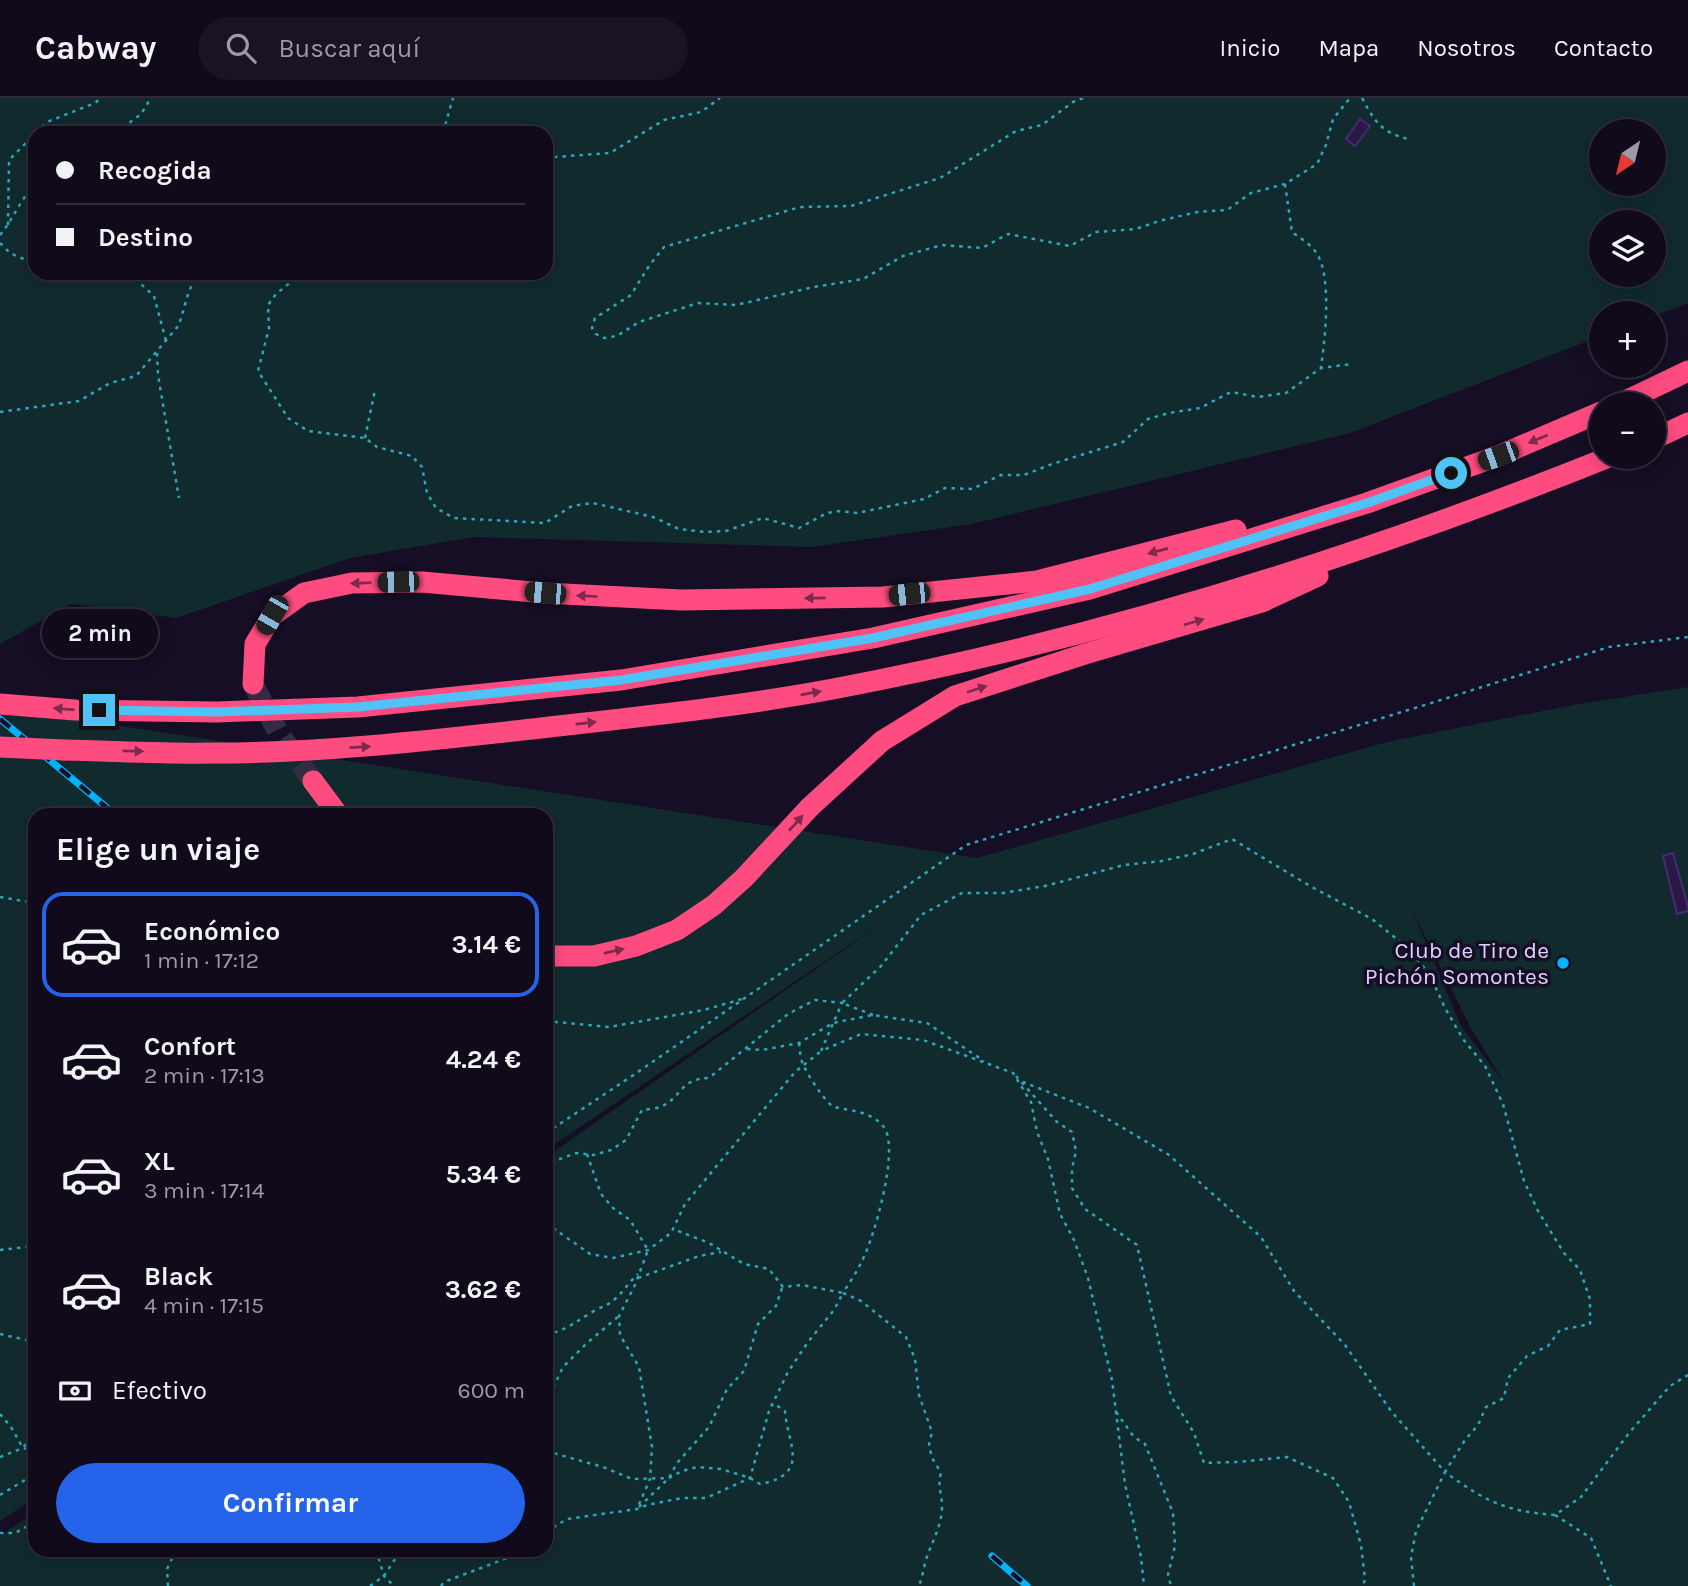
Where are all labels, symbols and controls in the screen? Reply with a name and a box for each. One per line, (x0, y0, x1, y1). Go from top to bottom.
search box (198, 17, 688, 80)
text: Cabway (35, 29, 156, 67)
icon: search (222, 29, 260, 67)
text: Buscar aquí (278, 33, 420, 64)
text: Inicio (1219, 34, 1280, 62)
text: Mapa (1318, 34, 1379, 62)
text: Nosotros (1417, 34, 1516, 62)
text: Contacto (1554, 34, 1653, 62)
north arrow (1589, 119, 1666, 196)
map controls (1589, 119, 1666, 469)
text: Recogida (98, 155, 212, 186)
button: layers (1589, 210, 1666, 287)
text: Destino (98, 222, 193, 253)
button: + (1589, 301, 1666, 378)
button: − (1589, 392, 1666, 469)
one-way arrow (1528, 433, 1549, 444)
car (1475, 439, 1522, 473)
route start (1435, 457, 1467, 489)
one-way arrow (1147, 546, 1168, 556)
car (377, 571, 420, 593)
one-way arrow (349, 577, 371, 589)
car (524, 581, 567, 605)
car (888, 581, 931, 607)
one-way arrow (576, 590, 598, 601)
car (253, 592, 292, 638)
one-way arrow (804, 593, 826, 604)
callout: 2 min (41, 608, 157, 658)
one-way arrow (1184, 617, 1205, 627)
text: 2 min (68, 620, 132, 647)
one-way arrow (966, 683, 987, 694)
one-way arrow (801, 687, 823, 698)
route end (83, 694, 115, 726)
one-way arrow (53, 703, 75, 714)
one-way arrow (575, 717, 597, 728)
one-way arrow (349, 741, 371, 752)
one-way arrow (122, 746, 144, 757)
one-way arrow (787, 815, 803, 832)
text: Elige un viaje (56, 831, 260, 868)
icon: car (60, 913, 123, 976)
text: Económico (144, 916, 280, 947)
text: 3.14 € (451, 929, 521, 960)
place label: Club de Tiro de Pichón Somontes (1365, 937, 1549, 990)
one-way arrow (603, 945, 625, 956)
text: 1 min · 17:12 (144, 947, 259, 974)
marker: Club de Tiro de Pichón Somontes (1555, 955, 1571, 971)
icon: car (60, 1028, 123, 1091)
text: Confort (144, 1031, 236, 1062)
text: 4.24 € (446, 1044, 521, 1075)
text: 2 min · 17:13 (144, 1062, 265, 1089)
icon: car (60, 1143, 123, 1206)
text: XL (144, 1146, 175, 1177)
text: 5.34 € (446, 1159, 521, 1190)
text: 3 min · 17:14 (144, 1177, 264, 1204)
icon: car (60, 1258, 123, 1321)
text: Black (144, 1261, 213, 1292)
text: 3.62 € (445, 1274, 521, 1305)
text: 4 min · 17:15 (144, 1292, 264, 1319)
icon: cash (56, 1372, 94, 1410)
text: Efectivo (112, 1375, 207, 1406)
text: 600 m (458, 1377, 525, 1404)
button: Confirmar (56, 1463, 525, 1543)

